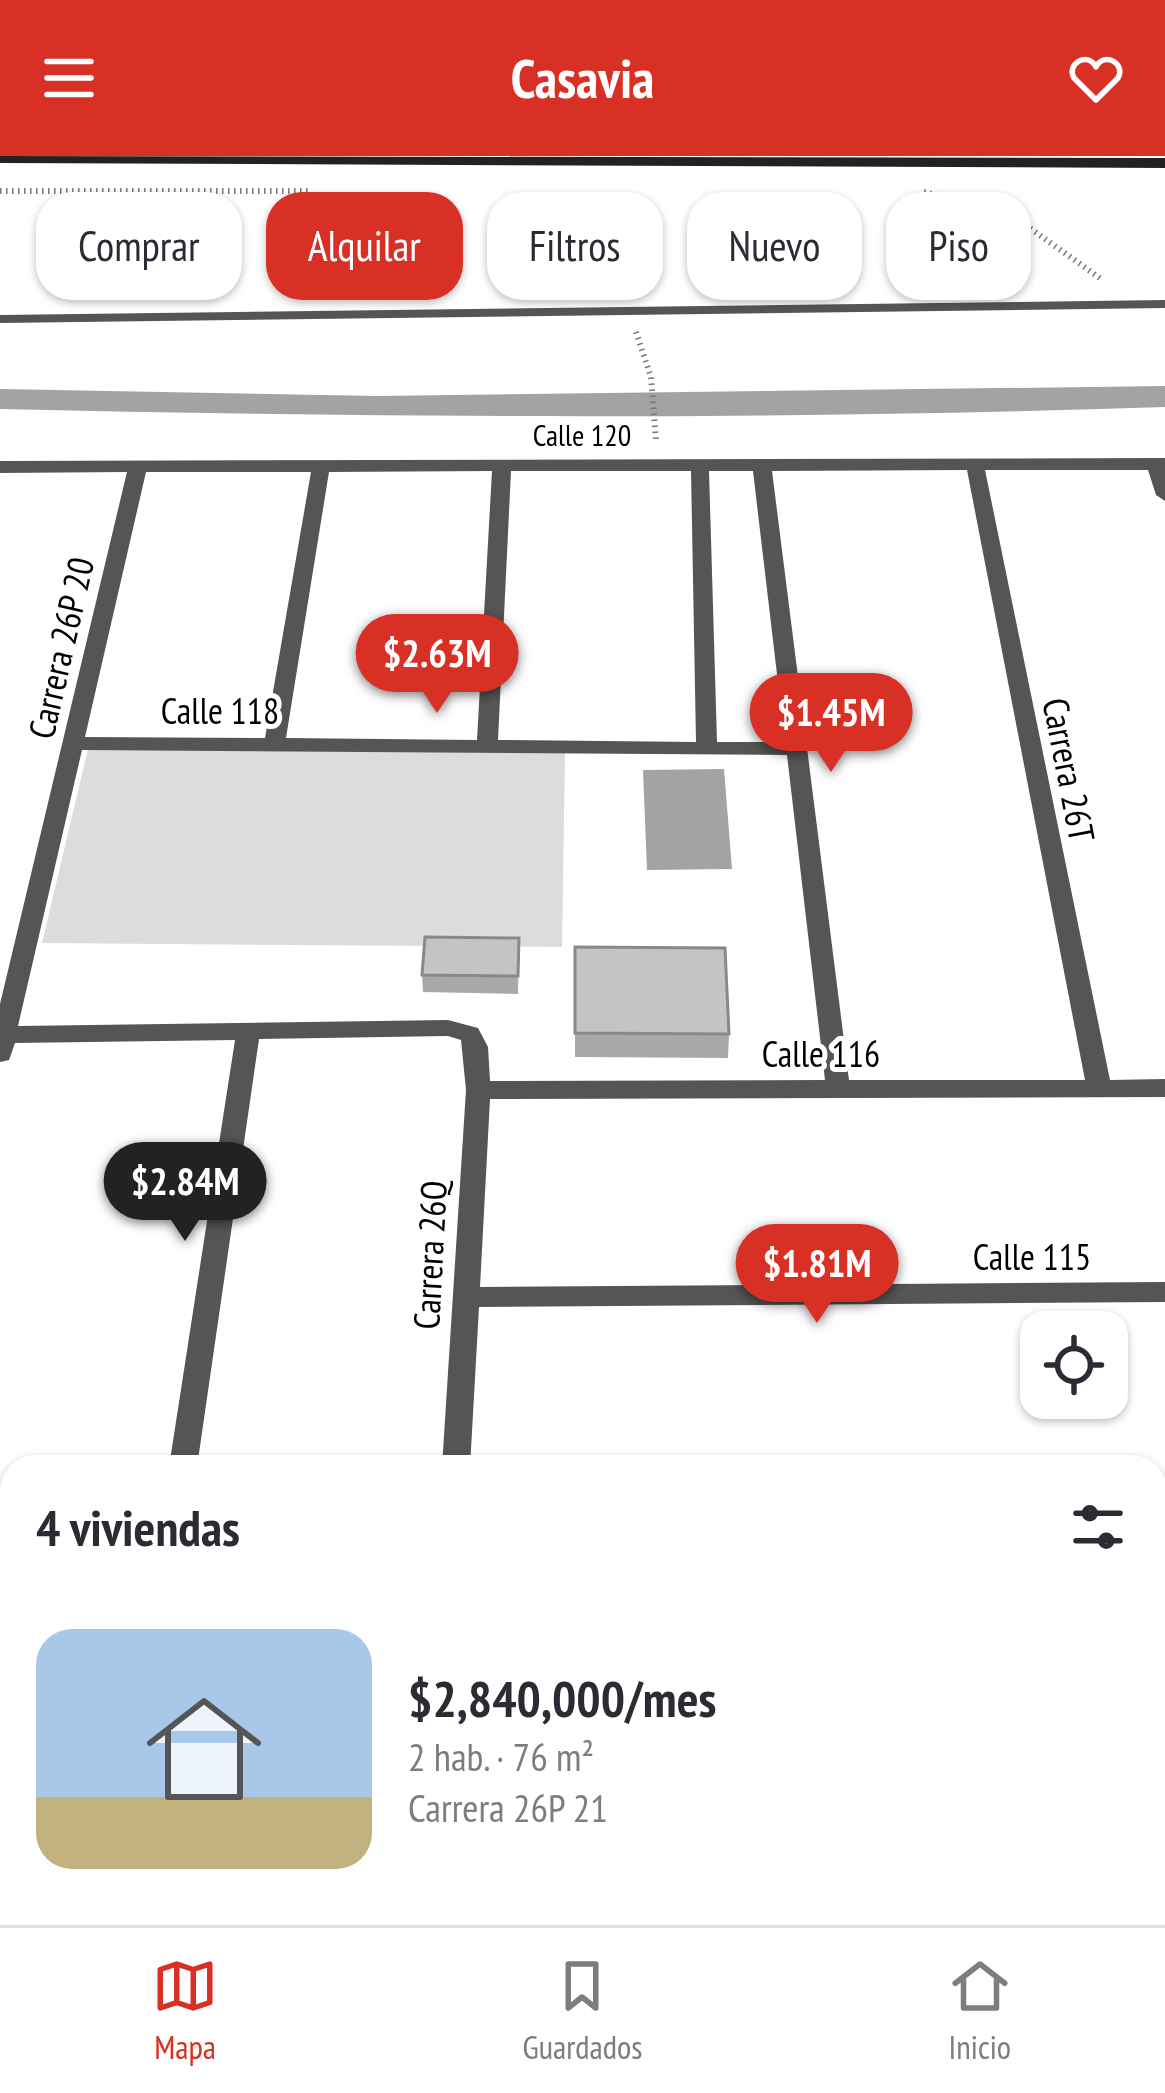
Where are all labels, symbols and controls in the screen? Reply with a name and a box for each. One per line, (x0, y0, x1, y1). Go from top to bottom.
text: Casavia (511, 43, 654, 113)
icon: menu (36, 45, 102, 111)
icon: heart (1063, 45, 1129, 111)
chip: Comprar (36, 192, 242, 300)
chip: Alquilar (266, 192, 463, 300)
chip: Filtros (487, 192, 663, 300)
chip: Nuevo (687, 192, 862, 300)
chip: Piso (886, 192, 1031, 300)
street label: Calle 120 (533, 415, 631, 454)
street label: Carrera 26P 20 (17, 553, 104, 743)
pin: $2.63M (339, 614, 535, 716)
text: $2.63M (383, 627, 491, 678)
pin: $1.45M (733, 673, 929, 775)
text: $1.45M (777, 686, 885, 737)
street label: Calle 118 (161, 687, 279, 734)
street label: Carrera 26T (1033, 694, 1106, 846)
street label: Calle 116 (762, 1030, 880, 1077)
pin: $2.84M (87, 1142, 283, 1244)
text: $2.84M (131, 1155, 239, 1206)
street label: Carrera 26Q (402, 1178, 457, 1331)
pin: $1.81M (719, 1224, 915, 1326)
street label: Calle 115 (973, 1233, 1091, 1280)
text: $1.81M (763, 1237, 871, 1288)
map controls (1020, 1311, 1128, 1419)
button: locate (1020, 1311, 1128, 1419)
text: 4 viviendas (36, 1494, 240, 1560)
icon: filters (1065, 1494, 1131, 1560)
text: $2,840,000/mes (408, 1665, 716, 1731)
icon: home (132, 1677, 276, 1821)
text: 2 hab. · 76 m² (408, 1731, 594, 1782)
text: Carrera 26P 21 (408, 1782, 608, 1833)
tab: Mapa (152, 1953, 218, 2068)
tab: Guardados (522, 1953, 642, 2068)
tab: Inicio (947, 1953, 1013, 2068)

